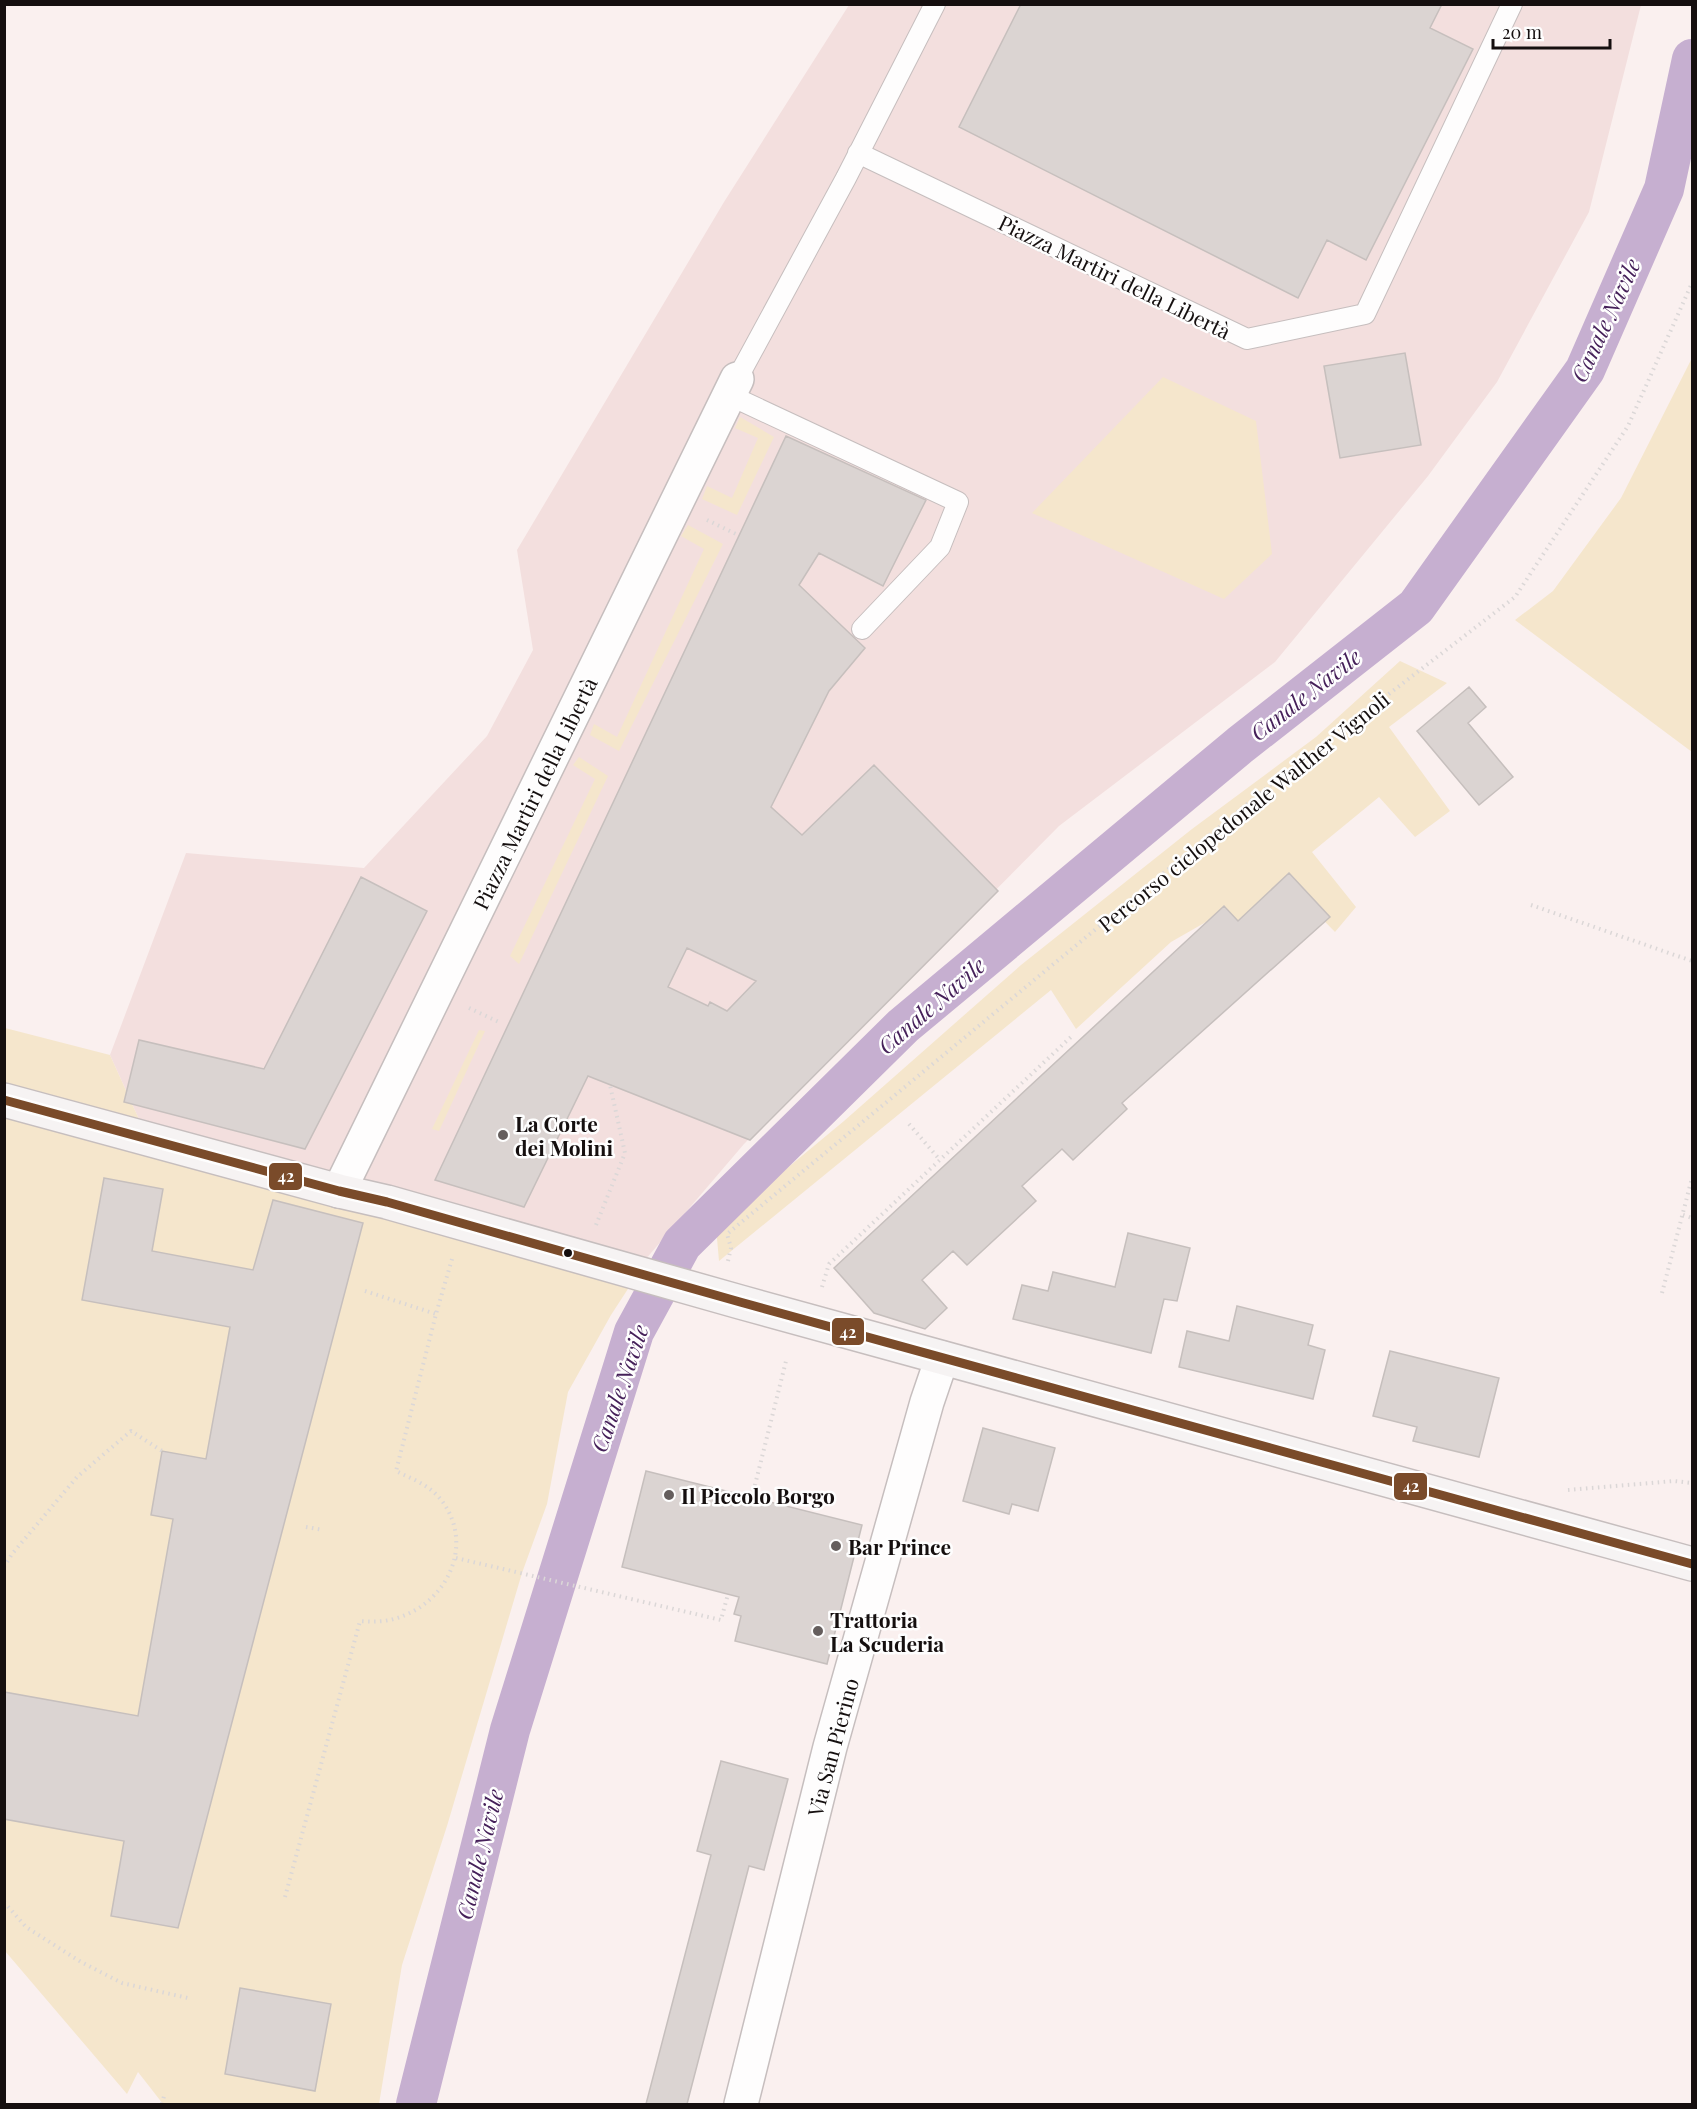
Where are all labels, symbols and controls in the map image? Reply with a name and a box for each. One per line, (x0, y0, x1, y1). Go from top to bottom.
scale bar (1493, 12, 1610, 50)
text: 20 m (1502, 20, 1542, 44)
street label: Piazza Martiri della Libertà (994, 208, 1236, 345)
water label: Canale Navile (1563, 253, 1647, 387)
water label: Canale Navile (1243, 641, 1367, 747)
street label: Piazza Martiri della Libertà (466, 672, 603, 914)
street label: Percorso ciclopedonale Walther Vignoli (1091, 685, 1395, 937)
water label: Canale Navile (871, 950, 991, 1060)
place label: La Corte dei Molini (515, 1109, 613, 1161)
marker: La Corte dei Molini (496, 1128, 510, 1142)
line badge: 42 (268, 1162, 303, 1191)
text: 42 (278, 1165, 294, 1186)
unlabelled marker (562, 1247, 574, 1259)
line badge: 42 (831, 1317, 865, 1346)
water label: Canale Navile (583, 1320, 655, 1456)
text: 42 (840, 1321, 856, 1342)
line badge: 42 (1393, 1472, 1428, 1501)
text: 42 (1403, 1475, 1419, 1496)
place label: Il Piccolo Borgo (681, 1481, 835, 1509)
marker: Il Piccolo Borgo (662, 1488, 676, 1502)
place label: Bar Prince (848, 1532, 951, 1560)
marker: Bar Prince (829, 1539, 843, 1553)
place label: Trattoria La Scuderia (830, 1605, 944, 1657)
marker: Trattoria La Scuderia (811, 1624, 825, 1638)
street label: Via San Pierino (800, 1675, 864, 1820)
water label: Canale Navile (448, 1785, 510, 1922)

